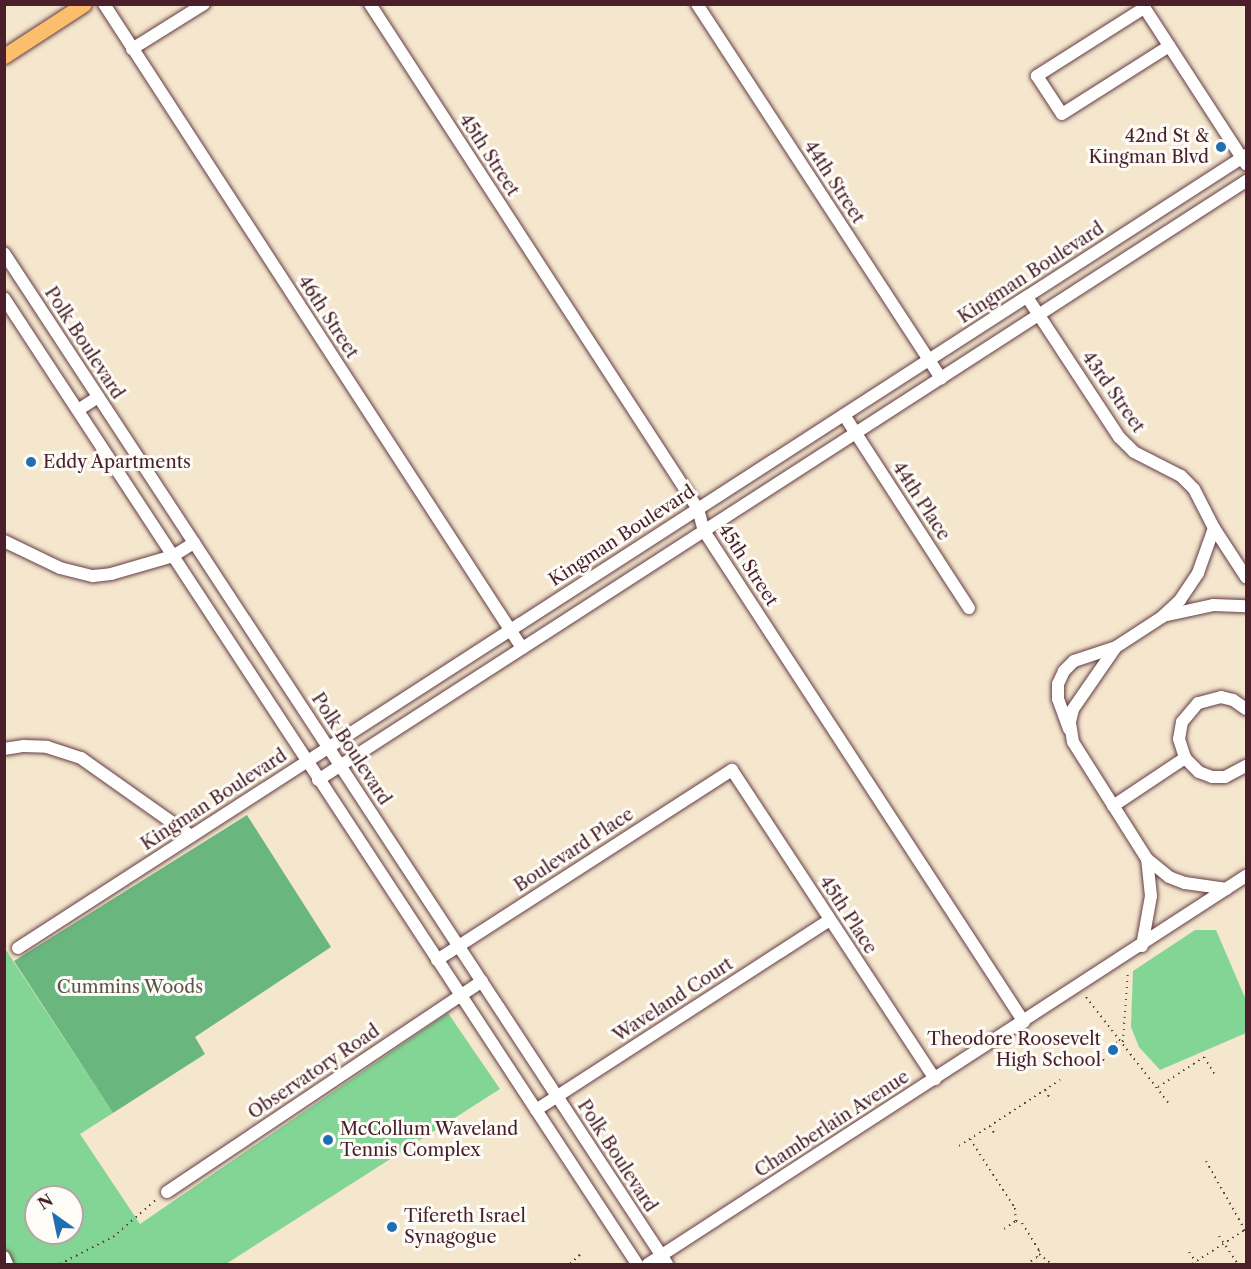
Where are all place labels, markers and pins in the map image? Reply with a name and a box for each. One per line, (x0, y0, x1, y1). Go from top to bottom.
place label: 42nd St & Kingman Blvd (1089, 126, 1209, 168)
marker: 42nd St & Kingman Blvd (1214, 140, 1228, 154)
place label: Eddy Apartments (43, 451, 192, 473)
marker: Eddy Apartments (24, 455, 38, 469)
place label: Theodore Roosevelt High School (927, 1029, 1101, 1072)
marker: Theodore Roosevelt High School (1106, 1043, 1120, 1057)
place label: McCollum Waveland Tennis Complex (340, 1119, 519, 1162)
marker: McCollum Waveland Tennis Complex (321, 1133, 335, 1147)
place label: Tifereth Israel Synagogue (404, 1206, 526, 1248)
marker: Tifereth Israel Synagogue (385, 1220, 399, 1234)

